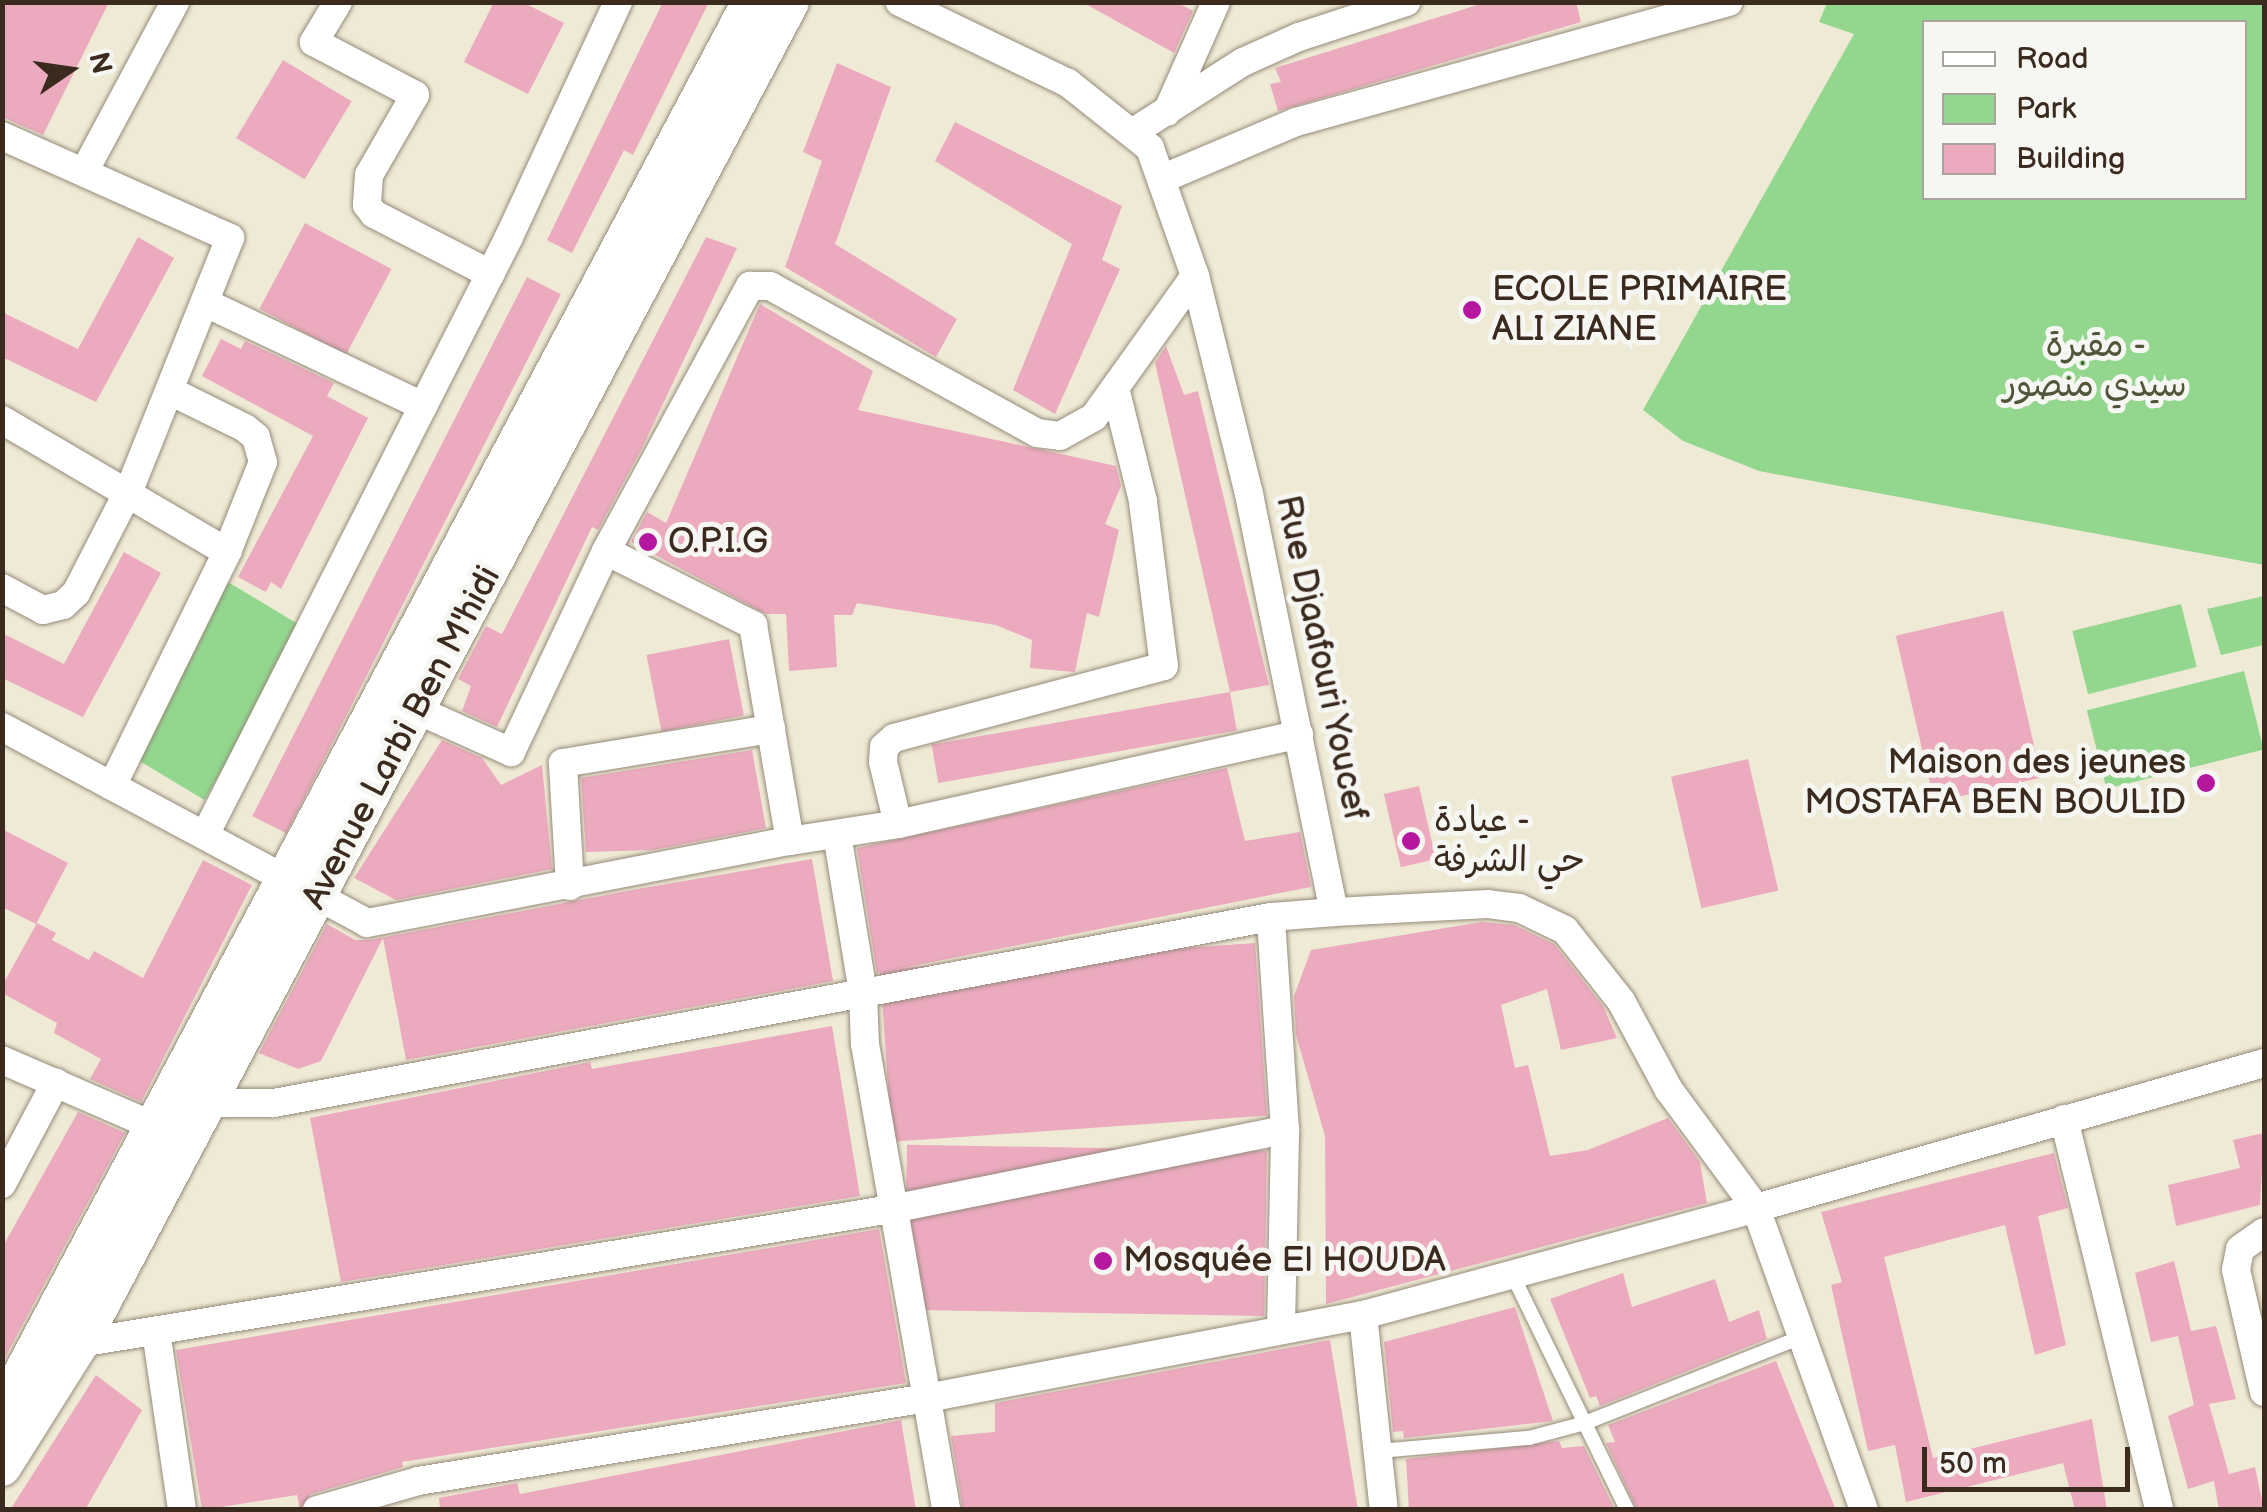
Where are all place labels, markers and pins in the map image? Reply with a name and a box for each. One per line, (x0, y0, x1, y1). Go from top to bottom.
place label: ECOLE PRIMAIRE ALI ZIANE (1492, 269, 1787, 351)
marker: ECOLE PRIMAIRE ALI ZIANE (1461, 299, 1483, 321)
place label: O.P.I.G (668, 521, 768, 563)
marker: O.P.I.G (637, 531, 659, 553)
place label: Maison des jeunes MOSTAFA BEN BOULID (1804, 742, 2186, 824)
marker: Maison des jeunes MOSTAFA BEN BOULID (2195, 772, 2217, 794)
place label: عيادة - حي الشرفة (1434, 800, 1585, 882)
marker: عيادة - حي الشرفة (1398, 828, 1424, 854)
place label: Mosquée El HOUDA (1123, 1240, 1446, 1282)
marker: Mosquée El HOUDA (1092, 1250, 1114, 1272)

